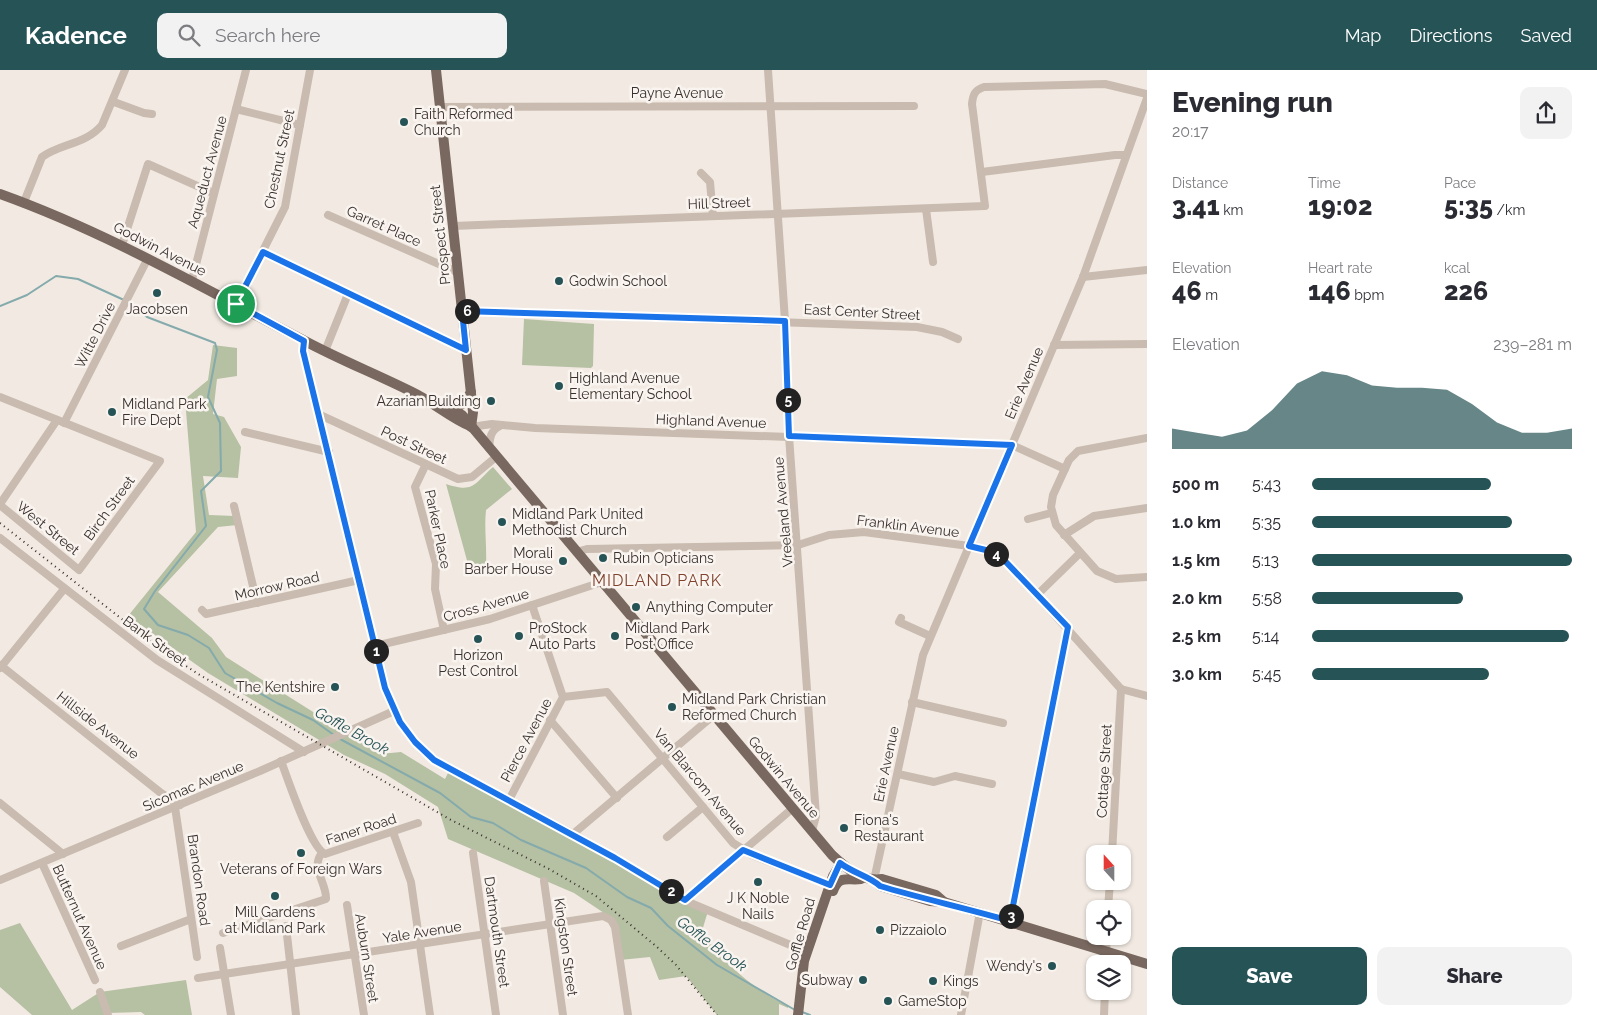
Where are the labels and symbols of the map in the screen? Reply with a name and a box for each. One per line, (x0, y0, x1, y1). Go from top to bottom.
street label: Payne Avenue (631, 85, 723, 101)
place label: Faith Reformed Church (414, 106, 513, 138)
street label: Chestnut Street (261, 108, 297, 210)
street label: Aqueduct Avenue (184, 114, 230, 230)
marker: Faith Reformed Church (398, 116, 410, 128)
street label: Prospect Street (427, 184, 453, 286)
street label: Hill Street (687, 194, 751, 212)
street label: Garret Place (344, 202, 424, 250)
street label: Godwin Avenue (111, 219, 209, 279)
place label: Godwin School (569, 273, 667, 289)
marker: Godwin School (553, 275, 565, 287)
pin (215, 283, 257, 325)
marker: Jacobsen (151, 287, 163, 299)
pin: 6 (454, 298, 480, 324)
street label: Witte Drive (71, 299, 119, 371)
place label: Jacobsen (126, 301, 188, 317)
street label: East Center Street (803, 301, 921, 323)
street label: Erie Avenue (1002, 344, 1046, 422)
place label: Highland Avenue Elementary School (569, 370, 692, 402)
marker: Highland Avenue Elementary School (553, 380, 565, 392)
pin: 5 (776, 388, 800, 412)
place label: Azarian Building (377, 393, 481, 409)
marker: Azarian Building (485, 395, 497, 407)
place label: Midland Park Fire Dept (122, 396, 207, 428)
marker: Midland Park Fire Dept (106, 406, 118, 418)
street label: Highland Avenue (655, 411, 767, 431)
street label: Post Street (379, 423, 450, 467)
street label: Vreeland Avenue (770, 456, 796, 568)
street label: Birch Street (80, 473, 138, 543)
street label: Parker Place (422, 488, 454, 570)
street label: West Street (14, 498, 83, 558)
place label: Midland Park United Methodist Church (512, 506, 643, 538)
street label: Franklin Avenue (856, 512, 960, 540)
marker: Midland Park United Methodist Church (496, 516, 508, 528)
pin: 4 (984, 542, 1008, 566)
place label: Morali Barber House (464, 545, 553, 577)
place label: Rubin Opticians (613, 550, 714, 566)
marker: Rubin Opticians (597, 552, 609, 564)
marker: Morali Barber House (557, 555, 569, 567)
street label: Morrow Road (233, 568, 321, 604)
district label: MIDLAND PARK (592, 571, 722, 590)
street label: Cross Avenue (441, 585, 531, 625)
place label: Anything Computer (646, 599, 773, 615)
marker: Anything Computer (630, 601, 642, 613)
street label: Bank Street (120, 613, 190, 670)
place label: ProStock Auto Parts (529, 620, 596, 652)
place label: Midland Park Post Office (625, 620, 710, 652)
marker: ProStock Auto Parts (513, 630, 525, 642)
marker: Midland Park Post Office (609, 630, 621, 642)
marker: Horizon Pest Control (472, 633, 484, 645)
pin: 1 (364, 638, 388, 664)
place label: Horizon Pest Control (438, 647, 518, 679)
place label: The Kentshire (236, 679, 325, 695)
marker: The Kentshire (329, 681, 341, 693)
street label: Hillside Avenue (54, 688, 142, 762)
place label: Midland Park Christian Reformed Church (682, 691, 826, 723)
street label: Pierce Avenue (497, 695, 555, 785)
marker: Midland Park Christian Reformed Church (666, 701, 678, 713)
water label: Goffle Brook (312, 703, 392, 759)
street label: Cottage Street (1094, 723, 1114, 818)
street label: Van Blarcom Avenue (651, 725, 749, 839)
street label: Erie Avenue (870, 725, 902, 803)
street label: Godwin Avenue (745, 733, 823, 821)
street label: Sicomac Avenue (140, 758, 246, 814)
street label: Faner Road (324, 810, 398, 848)
place label: Fiona's Restaurant (854, 812, 924, 844)
marker: Fiona's Restaurant (838, 822, 850, 834)
street label: Brandon Road (185, 833, 213, 927)
north arrow (1086, 845, 1131, 890)
marker: Veterans of Foreign Wars (295, 847, 307, 859)
place label: Veterans of Foreign Wars (220, 861, 382, 877)
street label: Butternut Avenue (50, 862, 110, 972)
street label: Dartmouth Street (481, 875, 513, 989)
marker: J K Noble Nails (752, 876, 764, 888)
pin: 2 (658, 878, 684, 904)
marker: Mill Gardens at Midland Park (269, 890, 281, 902)
place label: J K Noble Nails (727, 890, 789, 922)
street label: Goffle Road (782, 896, 818, 972)
street label: Kingston Street (551, 897, 581, 997)
place label: Mill Gardens at Midland Park (225, 904, 326, 936)
pin: 3 (998, 904, 1024, 928)
street label: Auburn Street (352, 912, 382, 1004)
water label: Goffle Brook (674, 913, 750, 975)
street label: Yale Avenue (381, 918, 463, 946)
place label: Pizzaiolo (890, 922, 947, 938)
marker: Pizzaiolo (874, 924, 886, 936)
place label: Wendy's (986, 958, 1042, 974)
marker: Wendy's (1046, 960, 1058, 972)
place label: Subway (802, 972, 853, 988)
place label: Kings (943, 973, 979, 989)
marker: Subway (857, 974, 869, 986)
marker: Kings (927, 975, 939, 987)
place label: GameStop (898, 993, 967, 1009)
marker: GameStop (882, 995, 894, 1007)

